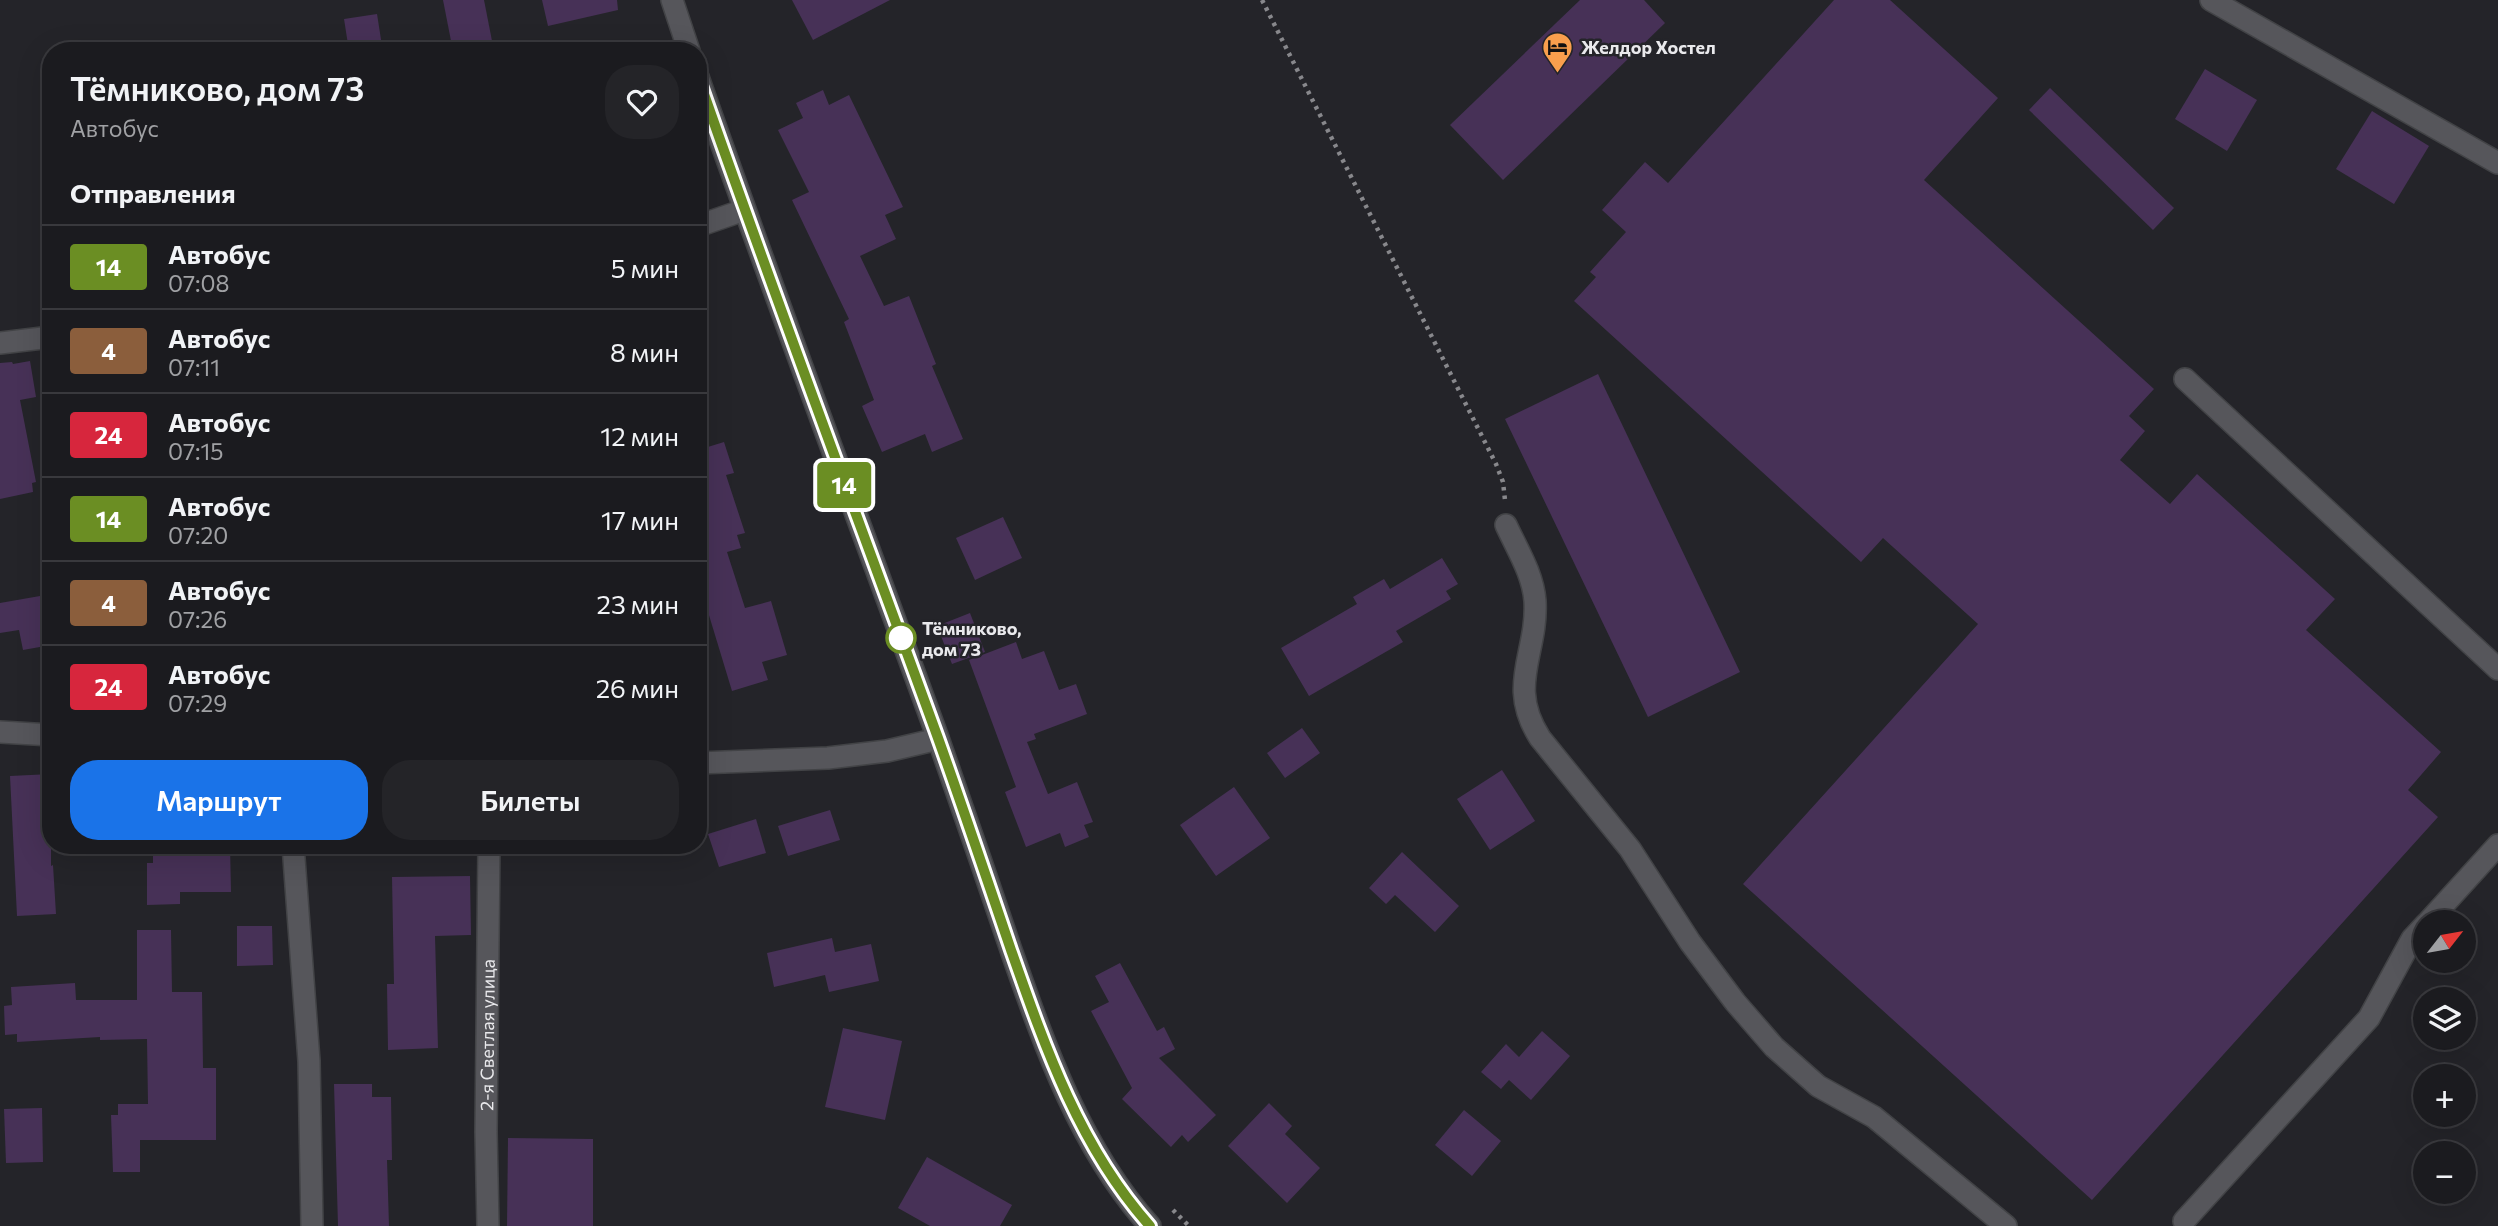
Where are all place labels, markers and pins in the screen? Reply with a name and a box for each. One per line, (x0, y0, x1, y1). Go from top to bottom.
hotel icon: Желдор Хостел (1541, 30, 1575, 74)
place label: Желдор Хостел (1581, 36, 1716, 58)
place label: Тёмниково, дом 73 (922, 617, 1022, 660)
marker: Тёмниково, дом 73 (886, 623, 916, 653)

